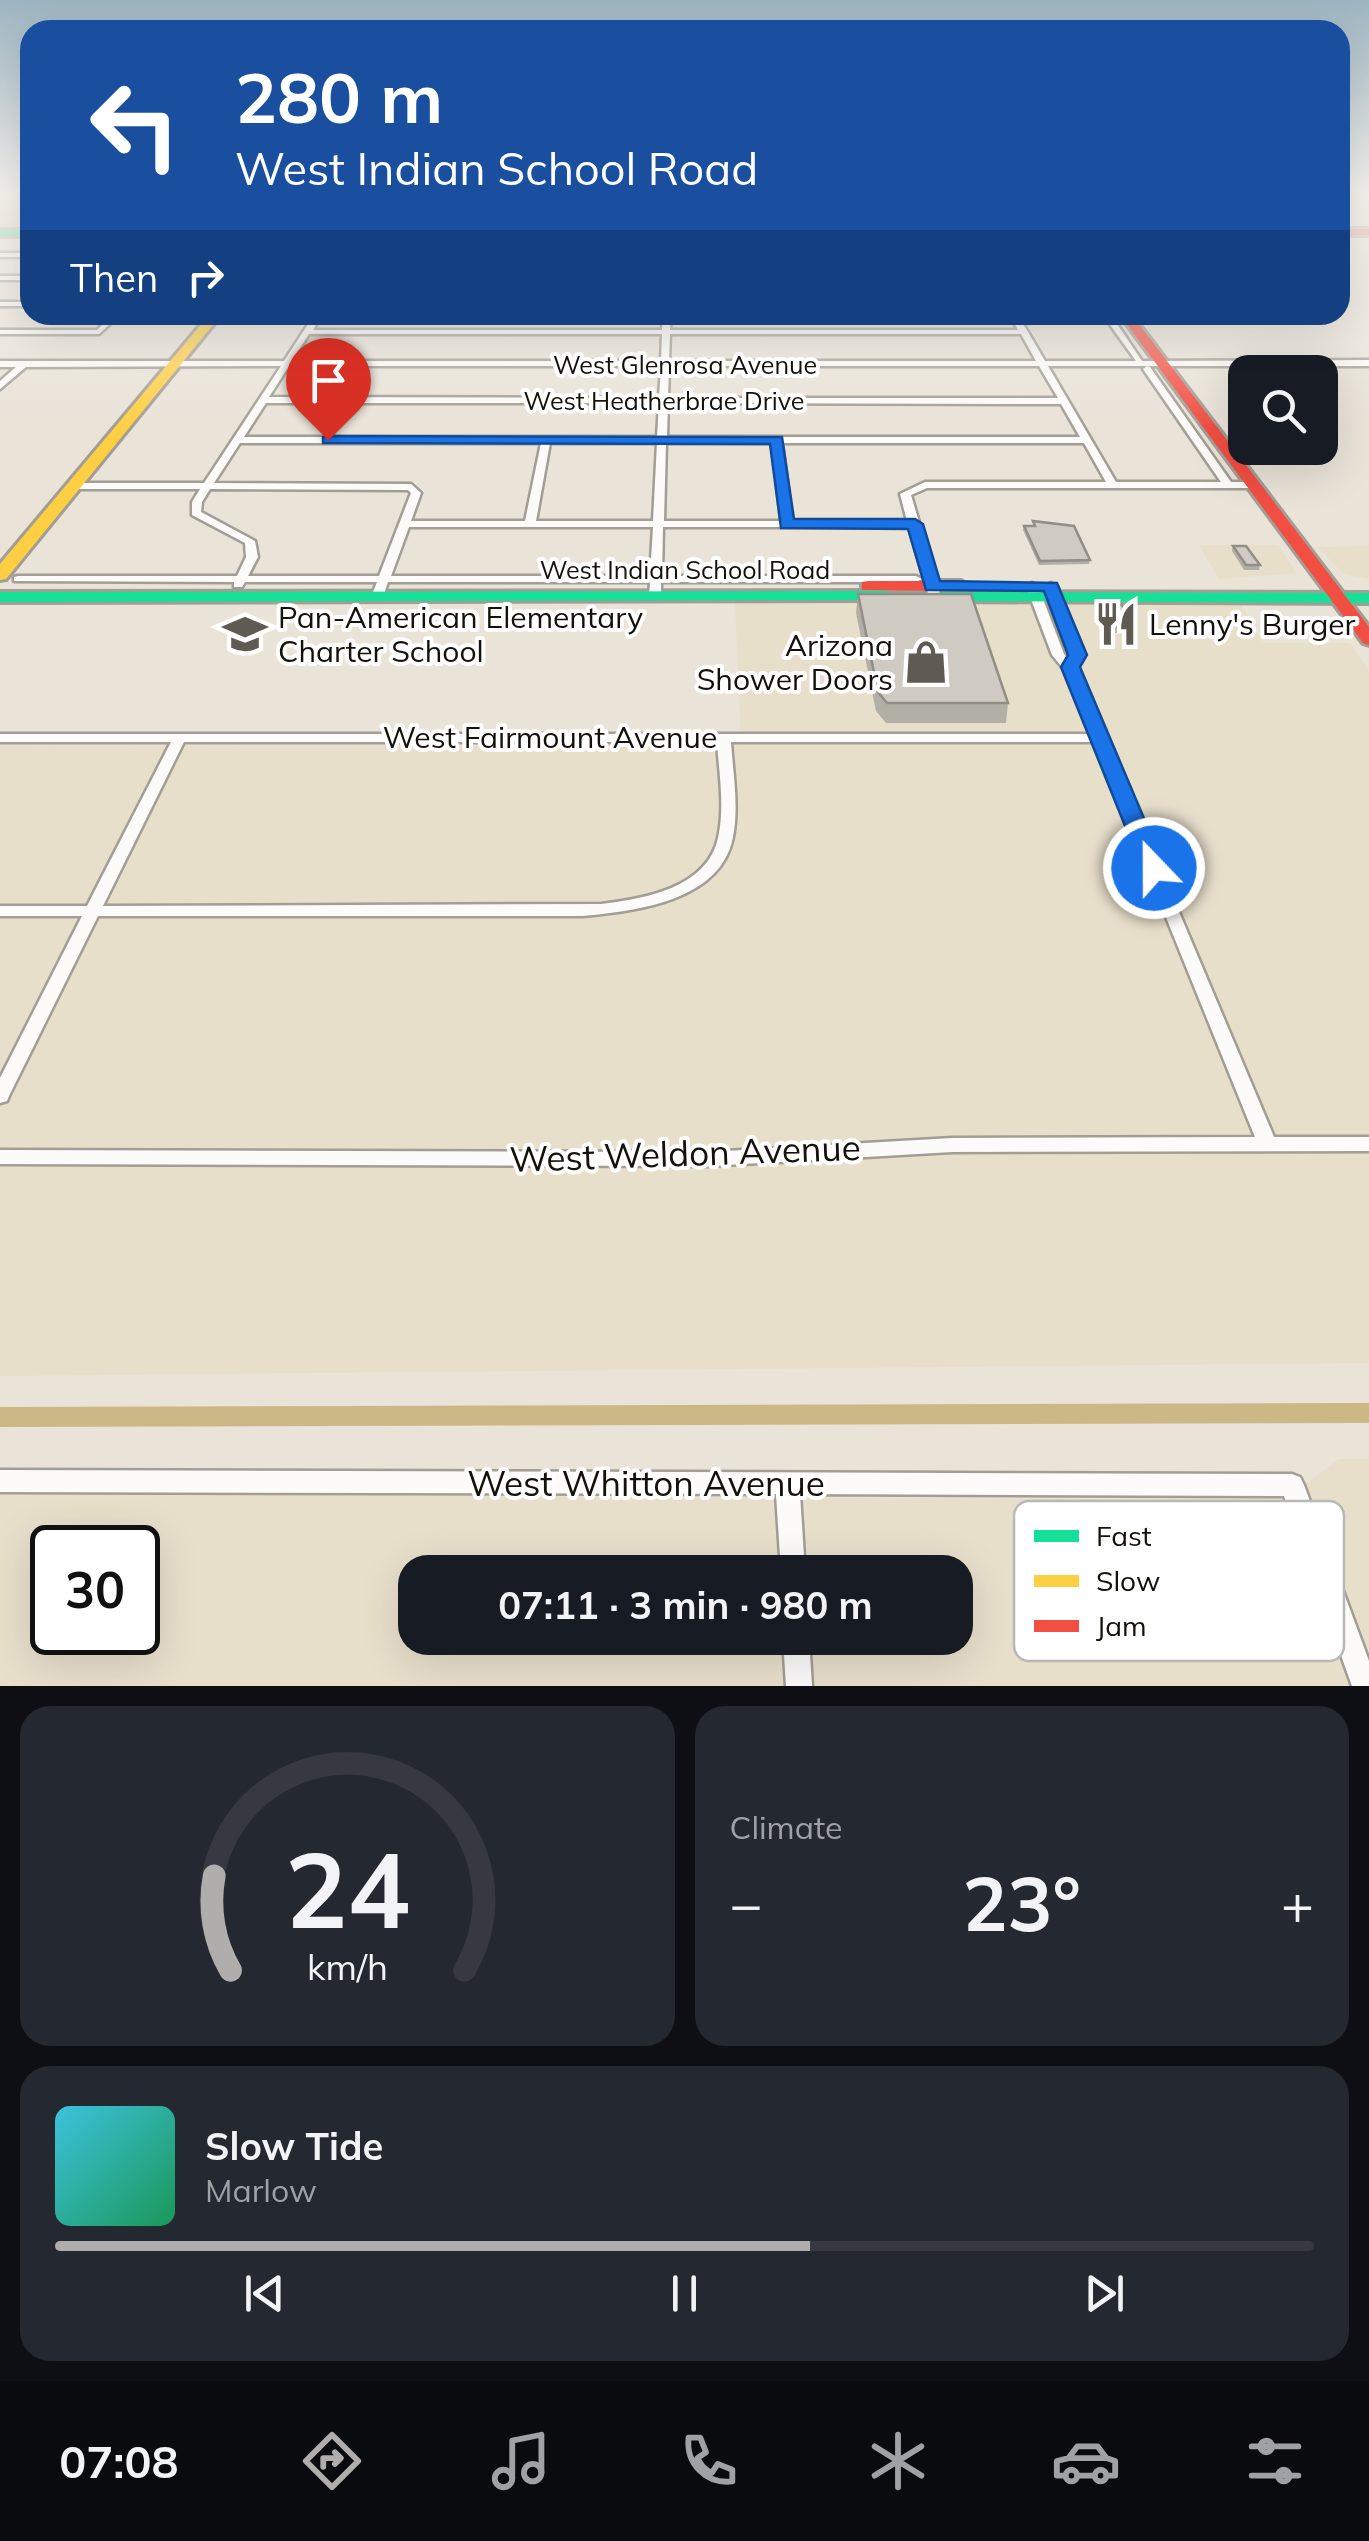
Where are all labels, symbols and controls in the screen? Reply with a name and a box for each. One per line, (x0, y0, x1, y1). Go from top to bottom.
text: 280 m (235, 53, 443, 141)
icon: left (70, 60, 200, 190)
text: West Indian School Road (235, 140, 758, 196)
icon: right (178, 250, 233, 305)
text: Then (70, 254, 158, 302)
pin (286, 338, 371, 441)
street label: West Glenrosa Avenue (553, 349, 817, 380)
icon: arrive (301, 353, 356, 408)
map controls (1228, 355, 1338, 465)
button: search (1228, 355, 1338, 465)
street label: West Heatherbrae Drive (524, 385, 804, 416)
street label: West Indian School Road (540, 554, 830, 585)
place label: Pan-American Elementary Charter School (278, 598, 643, 670)
restaurant icon: Lenny's Burger (1092, 600, 1140, 648)
place label: Lenny's Burger (1149, 605, 1356, 643)
school or university icon: Pan-American Elementary Charter School (221, 610, 269, 658)
place label: Arizona Shower Doors (697, 626, 893, 698)
shop icon: Arizona Shower Doors (902, 638, 950, 686)
street label: West Fairmount Avenue (383, 718, 717, 756)
position arrow (1102, 816, 1206, 920)
street label: West Weldon Avenue (509, 1125, 861, 1181)
street label: West Whitton Avenue (467, 1461, 825, 1505)
legend (1014, 1501, 1344, 1661)
text: Fast (1096, 1518, 1152, 1553)
speed limit sign: 30 (30, 1525, 160, 1655)
text: Slow (1096, 1563, 1160, 1598)
text: 07:11 · 3 min · 980 m (498, 1581, 873, 1629)
text: Jam (1096, 1608, 1147, 1643)
text: Climate (730, 1807, 842, 1847)
text: 24 (285, 1823, 410, 1954)
text: 23° (963, 1856, 1081, 1950)
text: − (730, 1869, 763, 1938)
text: + (1281, 1869, 1314, 1938)
text: km/h (307, 1944, 388, 1989)
text: Slow Tide (205, 2122, 383, 2170)
text: Marlow (205, 2170, 317, 2210)
icon: previous (237, 2266, 292, 2321)
icon: pause (657, 2266, 712, 2321)
icon: next (1077, 2266, 1132, 2321)
icon: directions (297, 2426, 367, 2496)
icon: music (486, 2426, 556, 2496)
icon: phone (674, 2426, 744, 2496)
icon: climate (863, 2426, 933, 2496)
icon: car (1051, 2426, 1121, 2496)
icon: filters (1240, 2426, 1310, 2496)
text: 07:08 (59, 2433, 178, 2489)

